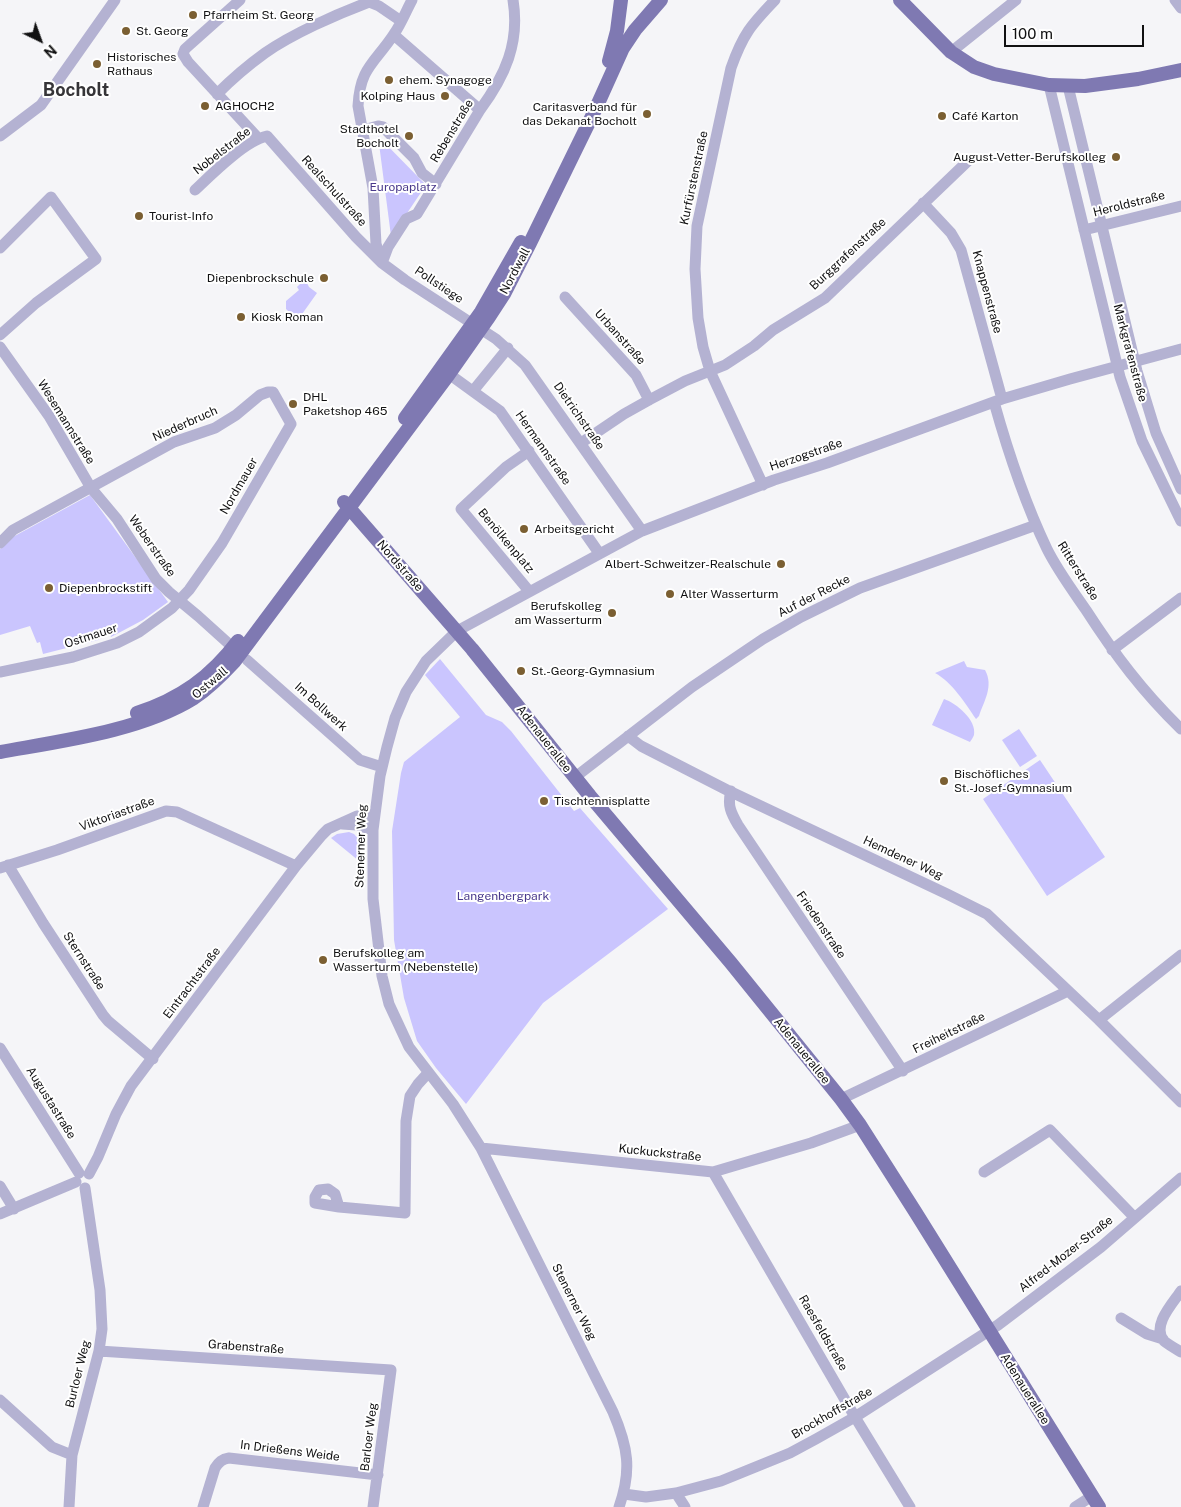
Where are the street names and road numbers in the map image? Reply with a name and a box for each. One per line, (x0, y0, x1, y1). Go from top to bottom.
street label: Rebenstraße (428, 97, 476, 165)
street label: Nobelstraße (190, 124, 254, 178)
street label: Kurfürstenstraße (677, 130, 711, 226)
street label: Realschulstraße (298, 153, 370, 229)
street label: Heroldstraße (1092, 188, 1166, 220)
street label: Burggrafenstraße (807, 215, 889, 293)
street label: Nordwall (497, 245, 533, 297)
street label: Knappenstraße (969, 249, 1005, 335)
street label: Pollstiege (412, 263, 466, 307)
street label: Markgrafenstraße (1110, 302, 1150, 404)
street label: Urbanstraße (591, 306, 649, 368)
street label: Wesemannstraße (34, 377, 98, 467)
street label: Dietrichstraße (550, 380, 608, 452)
street label: Niederbruch (150, 403, 220, 445)
street label: Hermannstraße (512, 408, 574, 488)
street label: Herzogstraße (768, 436, 844, 474)
street label: Nordmauer (217, 455, 261, 517)
street label: Benölkenplatz (475, 506, 537, 576)
street label: Weberstraße (125, 512, 179, 580)
street label: Nordstraße (374, 537, 426, 595)
street label: Ritterstraße (1054, 539, 1102, 603)
street label: Auf der Recke (776, 572, 852, 620)
street label: Ostmauer (63, 621, 119, 651)
street label: Ostwall (189, 664, 231, 702)
street label: Im Bollwerk (292, 680, 350, 734)
street label: Adenauerallee (513, 703, 575, 775)
street label: Viktoriastraße (78, 794, 156, 834)
street label: Stenerner Weg (352, 804, 370, 888)
street label: Hemdener Weg (861, 833, 945, 883)
street label: Friedenstraße (793, 889, 849, 961)
street label: Sternstraße (60, 929, 108, 993)
street label: Eintrachtstraße (160, 944, 224, 1022)
street label: Freiheitstraße (911, 1009, 987, 1057)
street label: Adenauerallee (771, 1015, 833, 1087)
street label: Augustastraße (23, 1064, 79, 1142)
street label: Kuckuckstraße (618, 1141, 702, 1165)
street label: Alfred-Mozer-Straße (1016, 1213, 1116, 1295)
street label: Stenerner Weg (549, 1261, 599, 1343)
street label: Raesfeldstraße (796, 1293, 850, 1373)
street label: Grabenstraße (207, 1337, 285, 1357)
street label: Burloer Weg (63, 1339, 93, 1409)
street label: Adenauerallee (997, 1351, 1053, 1427)
street label: Brockhoffstraße (789, 1384, 875, 1442)
street label: Barloer Weg (358, 1402, 380, 1472)
street label: In Drießens Weide (239, 1438, 341, 1464)

